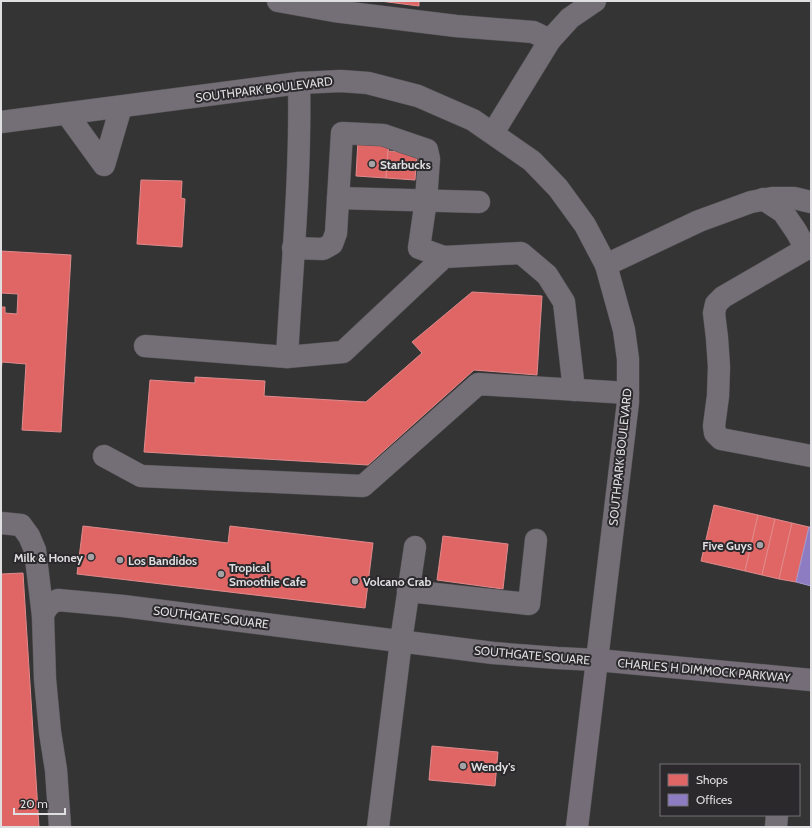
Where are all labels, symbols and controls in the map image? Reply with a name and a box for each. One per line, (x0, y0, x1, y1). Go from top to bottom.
street label: SOUTHPARK BOULEVARD (195, 73, 334, 105)
place label: Starbucks (380, 157, 431, 172)
marker: Starbucks (367, 159, 377, 169)
street label: SOUTHPARK BOULEVARD (605, 387, 635, 526)
place label: Five Guys (702, 538, 752, 553)
marker: Five Guys (755, 540, 765, 550)
place label: Milk & Honey (14, 550, 84, 565)
marker: Milk & Honey (86, 552, 96, 562)
place label: Los Bandidos (128, 553, 197, 568)
marker: Los Bandidos (115, 555, 125, 565)
place label: Tropical Smoothie Cafe (229, 560, 306, 589)
marker: Tropical Smoothie Cafe (216, 569, 226, 579)
place label: Volcano Crab (363, 574, 432, 589)
marker: Volcano Crab (350, 576, 360, 586)
street label: SOUTHGATE SQUARE (152, 602, 270, 632)
street label: SOUTHGATE SQUARE (473, 642, 591, 668)
street label: CHARLES H DIMMOCK PARKWAY (617, 655, 791, 685)
place label: Wendy's (471, 759, 515, 774)
marker: Wendy's (458, 761, 468, 771)
legend (660, 764, 800, 816)
text: Shops (696, 772, 728, 787)
scale bar (14, 790, 65, 816)
text: Offices (696, 792, 732, 807)
text: 20 m (20, 796, 48, 811)

